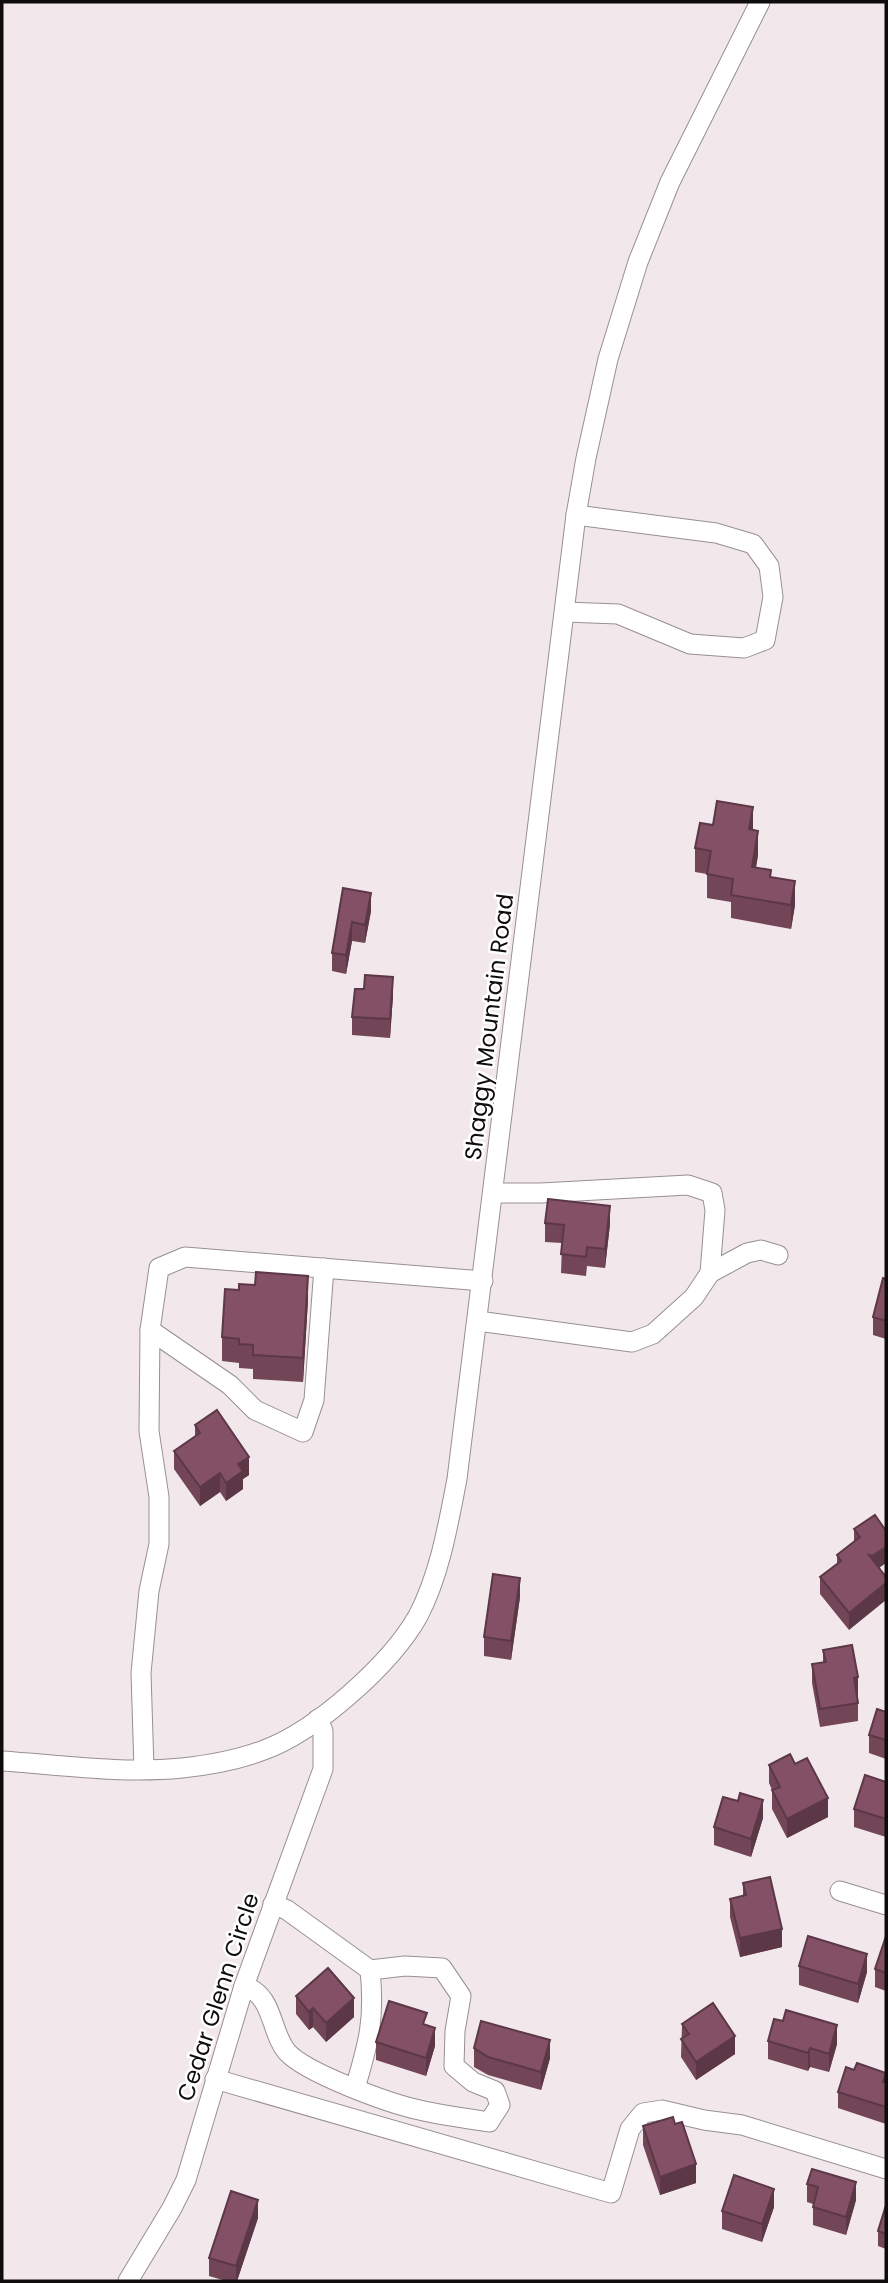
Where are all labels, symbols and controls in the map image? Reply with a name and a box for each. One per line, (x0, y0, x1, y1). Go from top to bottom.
street label: Shaggy Mountain Road (457, 892, 521, 1162)
street label: Cedar Glenn Circle (169, 1889, 267, 2105)

